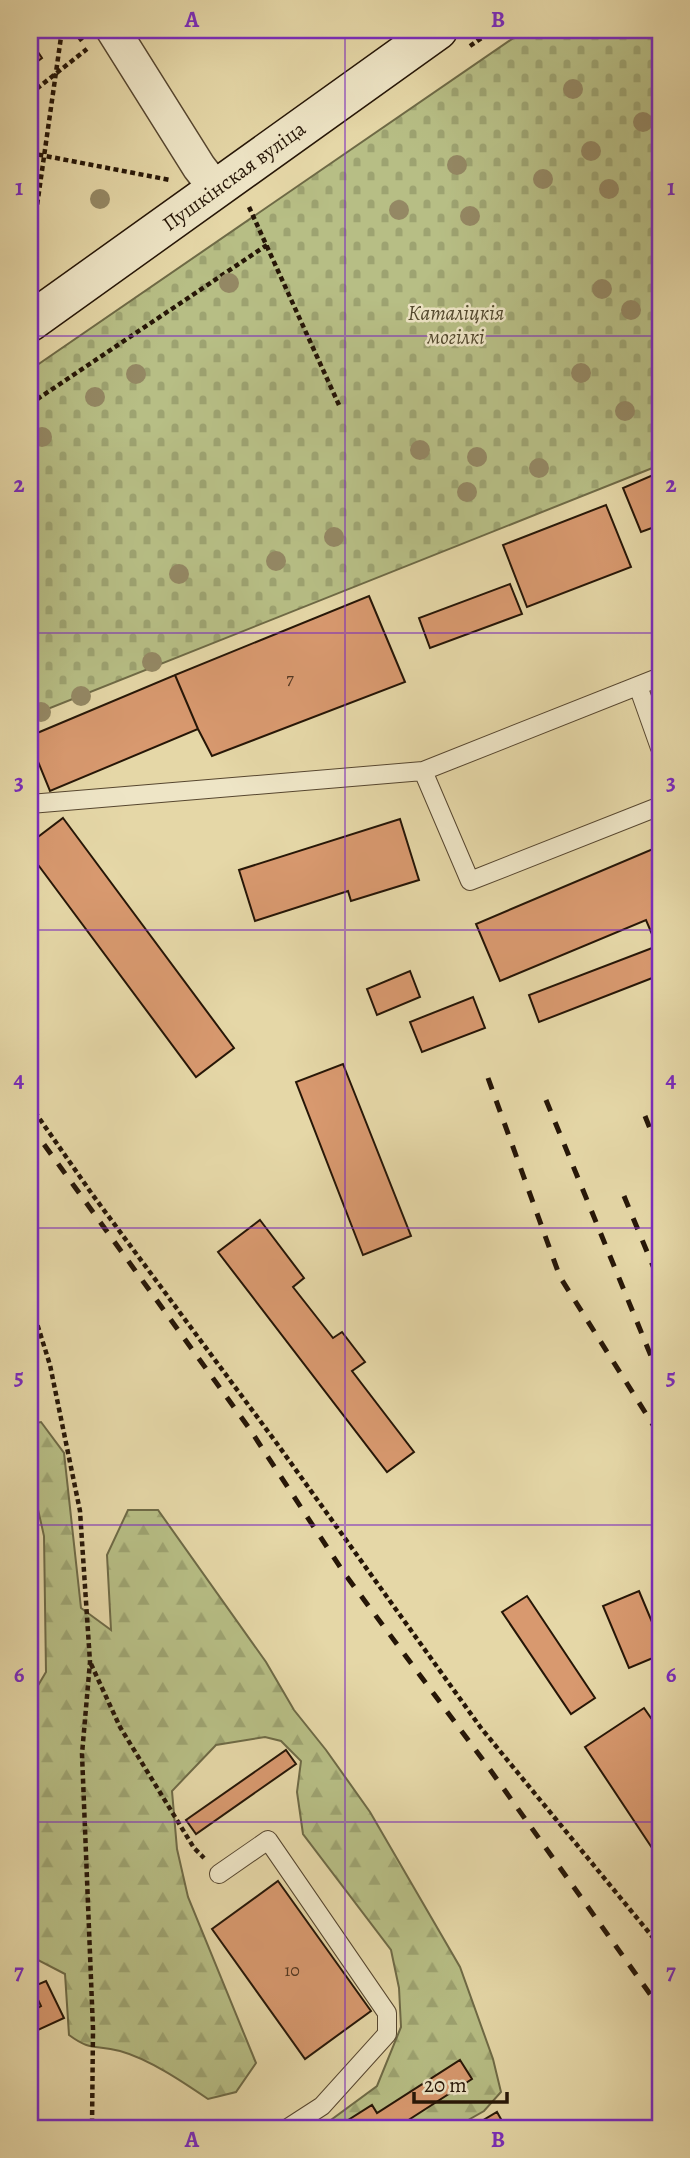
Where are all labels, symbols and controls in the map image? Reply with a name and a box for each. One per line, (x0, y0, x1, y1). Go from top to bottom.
text: A (184, 4, 200, 35)
text: B (491, 4, 505, 35)
street label: Пушкінская вуліца (157, 114, 312, 238)
text: 1 (15, 172, 23, 203)
text: 1 (667, 172, 675, 203)
park label: Каталіцкія могілкі (408, 299, 504, 351)
text: 2 (13, 469, 25, 500)
text: 2 (665, 469, 677, 500)
house number: 7 (286, 666, 294, 690)
text: 3 (14, 767, 24, 798)
text: 3 (666, 767, 676, 798)
text: 4 (14, 1064, 25, 1095)
text: 4 (666, 1064, 677, 1095)
text: 5 (14, 1361, 24, 1392)
text: 5 (666, 1361, 676, 1392)
text: 6 (14, 1659, 25, 1690)
text: 6 (666, 1659, 677, 1690)
text: 7 (14, 1956, 24, 1987)
text: 7 (666, 1956, 676, 1987)
house number: 10 (284, 1958, 300, 1982)
scale bar (414, 2060, 506, 2104)
text: 20 m (424, 2071, 467, 2099)
text: A (184, 2124, 200, 2155)
text: B (491, 2124, 505, 2155)

